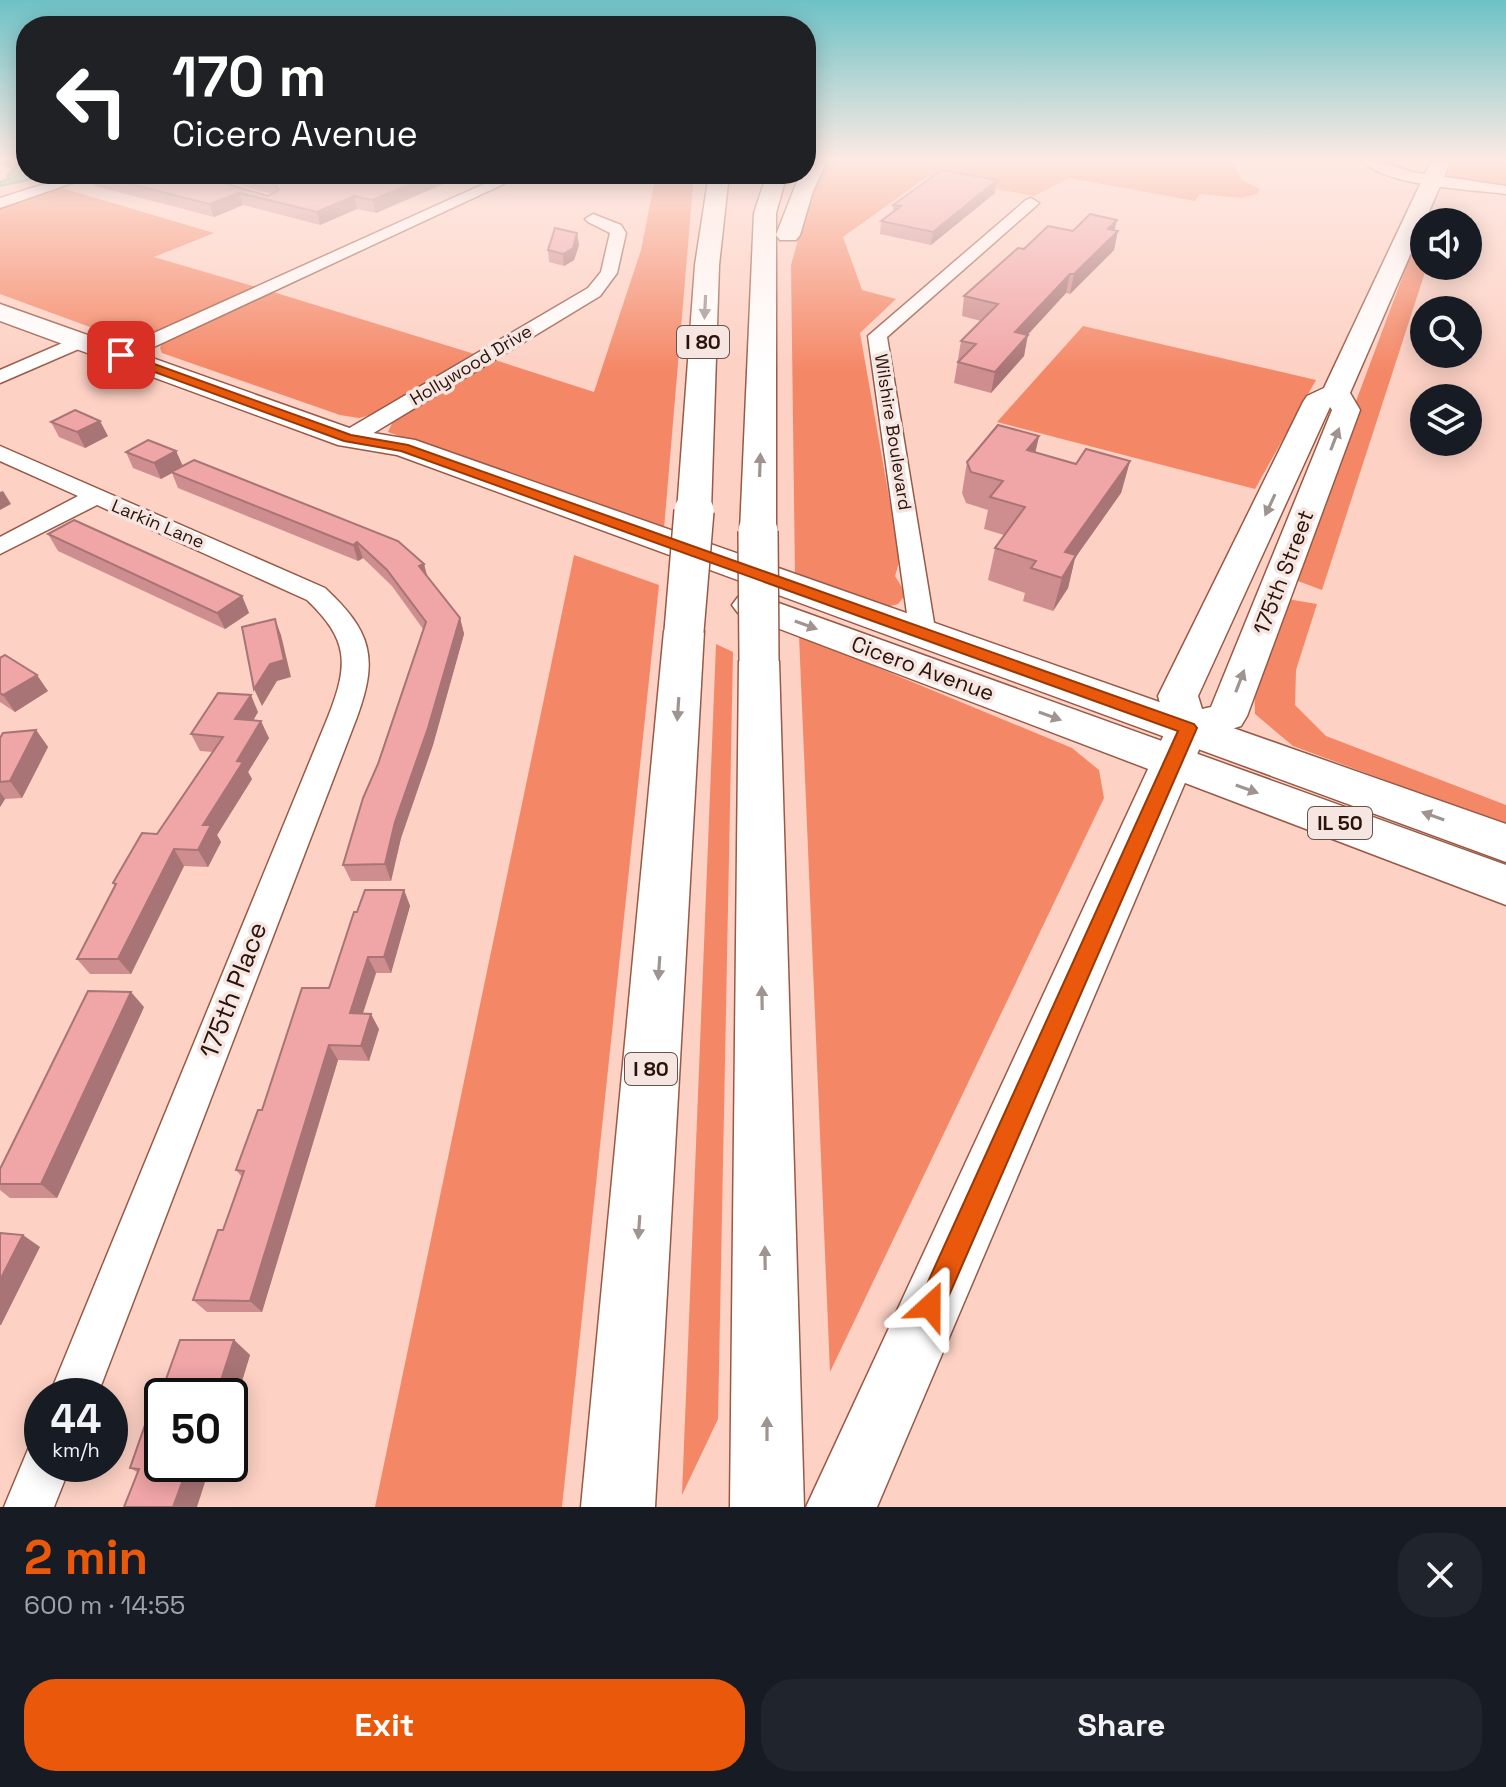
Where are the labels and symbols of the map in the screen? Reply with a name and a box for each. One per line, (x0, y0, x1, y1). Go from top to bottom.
one-way arrow (698, 295, 711, 320)
street label: Hollywood Drive (405, 319, 536, 410)
pin (87, 321, 155, 389)
road number: I 80 (677, 326, 729, 358)
street label: Wilshire Boulevard (870, 352, 917, 512)
one-way arrow (1329, 427, 1342, 451)
one-way arrow (754, 452, 766, 477)
one-way arrow (1263, 493, 1277, 517)
street label: Larkin Lane (108, 494, 208, 553)
street label: 175th Street (1246, 506, 1320, 638)
one-way arrow (795, 619, 819, 632)
street label: Cicero Avenue (848, 629, 998, 707)
one-way arrow (1234, 669, 1247, 693)
one-way arrow (671, 697, 684, 722)
one-way arrow (1038, 710, 1062, 723)
one-way arrow (1235, 783, 1259, 795)
road number: IL 50 (1308, 807, 1372, 839)
one-way arrow (1420, 809, 1444, 822)
street label: 175th Place (191, 917, 275, 1063)
one-way arrow (652, 956, 665, 981)
one-way arrow (756, 985, 769, 1010)
road number: I 80 (625, 1053, 677, 1085)
one-way arrow (632, 1215, 645, 1240)
one-way arrow (759, 1245, 772, 1270)
position arrow (888, 1264, 972, 1348)
speed limit sign: 50 (144, 1378, 248, 1482)
one-way arrow (761, 1416, 773, 1441)

